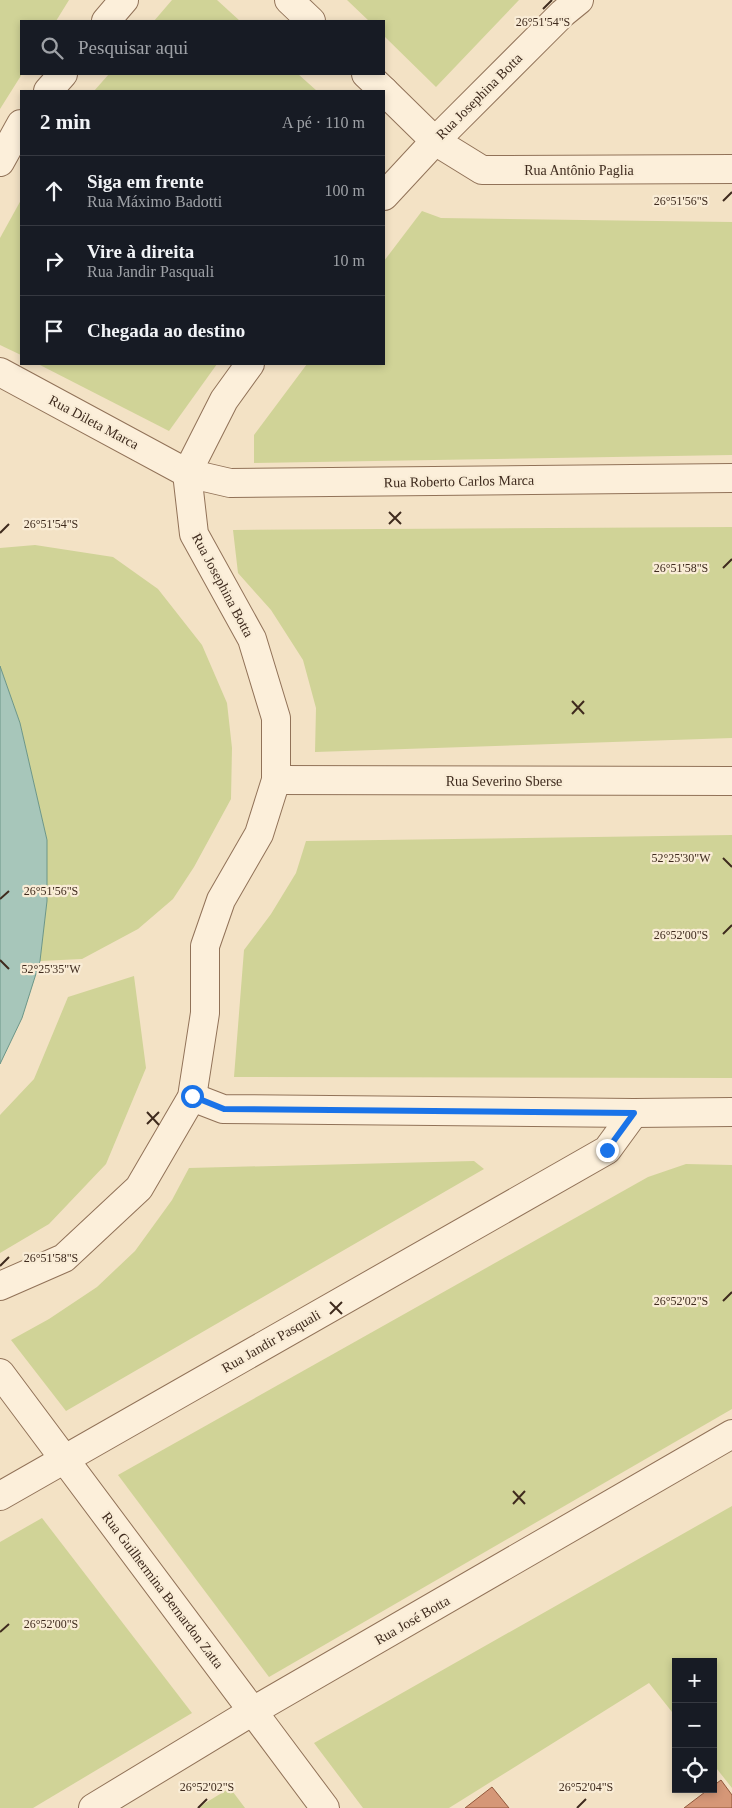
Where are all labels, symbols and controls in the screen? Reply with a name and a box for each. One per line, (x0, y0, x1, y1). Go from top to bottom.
text: 26°51'54"S (516, 15, 570, 29)
search box (20, 20, 385, 75)
icon: search (38, 34, 66, 62)
text: Pesquisar aqui (78, 37, 188, 58)
street label: Rua Josephina Botta (433, 50, 526, 142)
text: 2 min (40, 110, 91, 134)
text: A pé · 110 m (282, 114, 365, 131)
street label: Rua Antônio Paglia (524, 163, 635, 178)
text: Siga em frente (87, 171, 204, 192)
icon: ahead (40, 177, 68, 205)
text: 100 m (325, 182, 365, 199)
text: Rua Máximo Badotti (87, 193, 222, 210)
text: 26°51'56"S (654, 194, 708, 208)
text: Vire à direita (87, 241, 194, 262)
icon: right (40, 247, 68, 275)
text: 10 m (333, 252, 365, 269)
text: Rua Jandir Pasquali (87, 263, 214, 280)
icon: arrive (40, 317, 68, 345)
text: Chegada ao destino (87, 320, 245, 341)
street label: Rua Dileta Marca (46, 392, 142, 453)
street label: Rua Roberto Carlos Marca (384, 473, 535, 490)
text: 26°51'54"S (24, 517, 78, 531)
street label: Rua Josephina Botta (189, 531, 257, 640)
text: 26°51'58"S (654, 561, 708, 575)
street label: Rua Severino Sberse (446, 774, 562, 789)
text: 52°25'30"W (651, 851, 711, 865)
text: 26°51'56"S (24, 884, 78, 898)
text: 26°52'00"S (654, 928, 708, 942)
text: 52°25'35"W (21, 962, 81, 976)
route start (181, 1085, 204, 1108)
route end (596, 1139, 619, 1162)
text: 26°51'58"S (24, 1251, 78, 1265)
text: 26°52'02"S (654, 1294, 708, 1308)
street label: Rua Jandir Pasquali (219, 1307, 323, 1376)
street label: Rua Guilhermina Bernardon Zatta (99, 1509, 227, 1672)
street label: Rua José Botta (372, 1593, 453, 1648)
text: 26°52'00"S (24, 1617, 78, 1631)
map controls (672, 1658, 717, 1793)
button: + (672, 1658, 717, 1703)
button: − (672, 1703, 717, 1748)
button: locate (672, 1748, 717, 1793)
text: 26°52'02"S (180, 1780, 234, 1794)
text: 26°52'04"S (559, 1780, 613, 1794)

